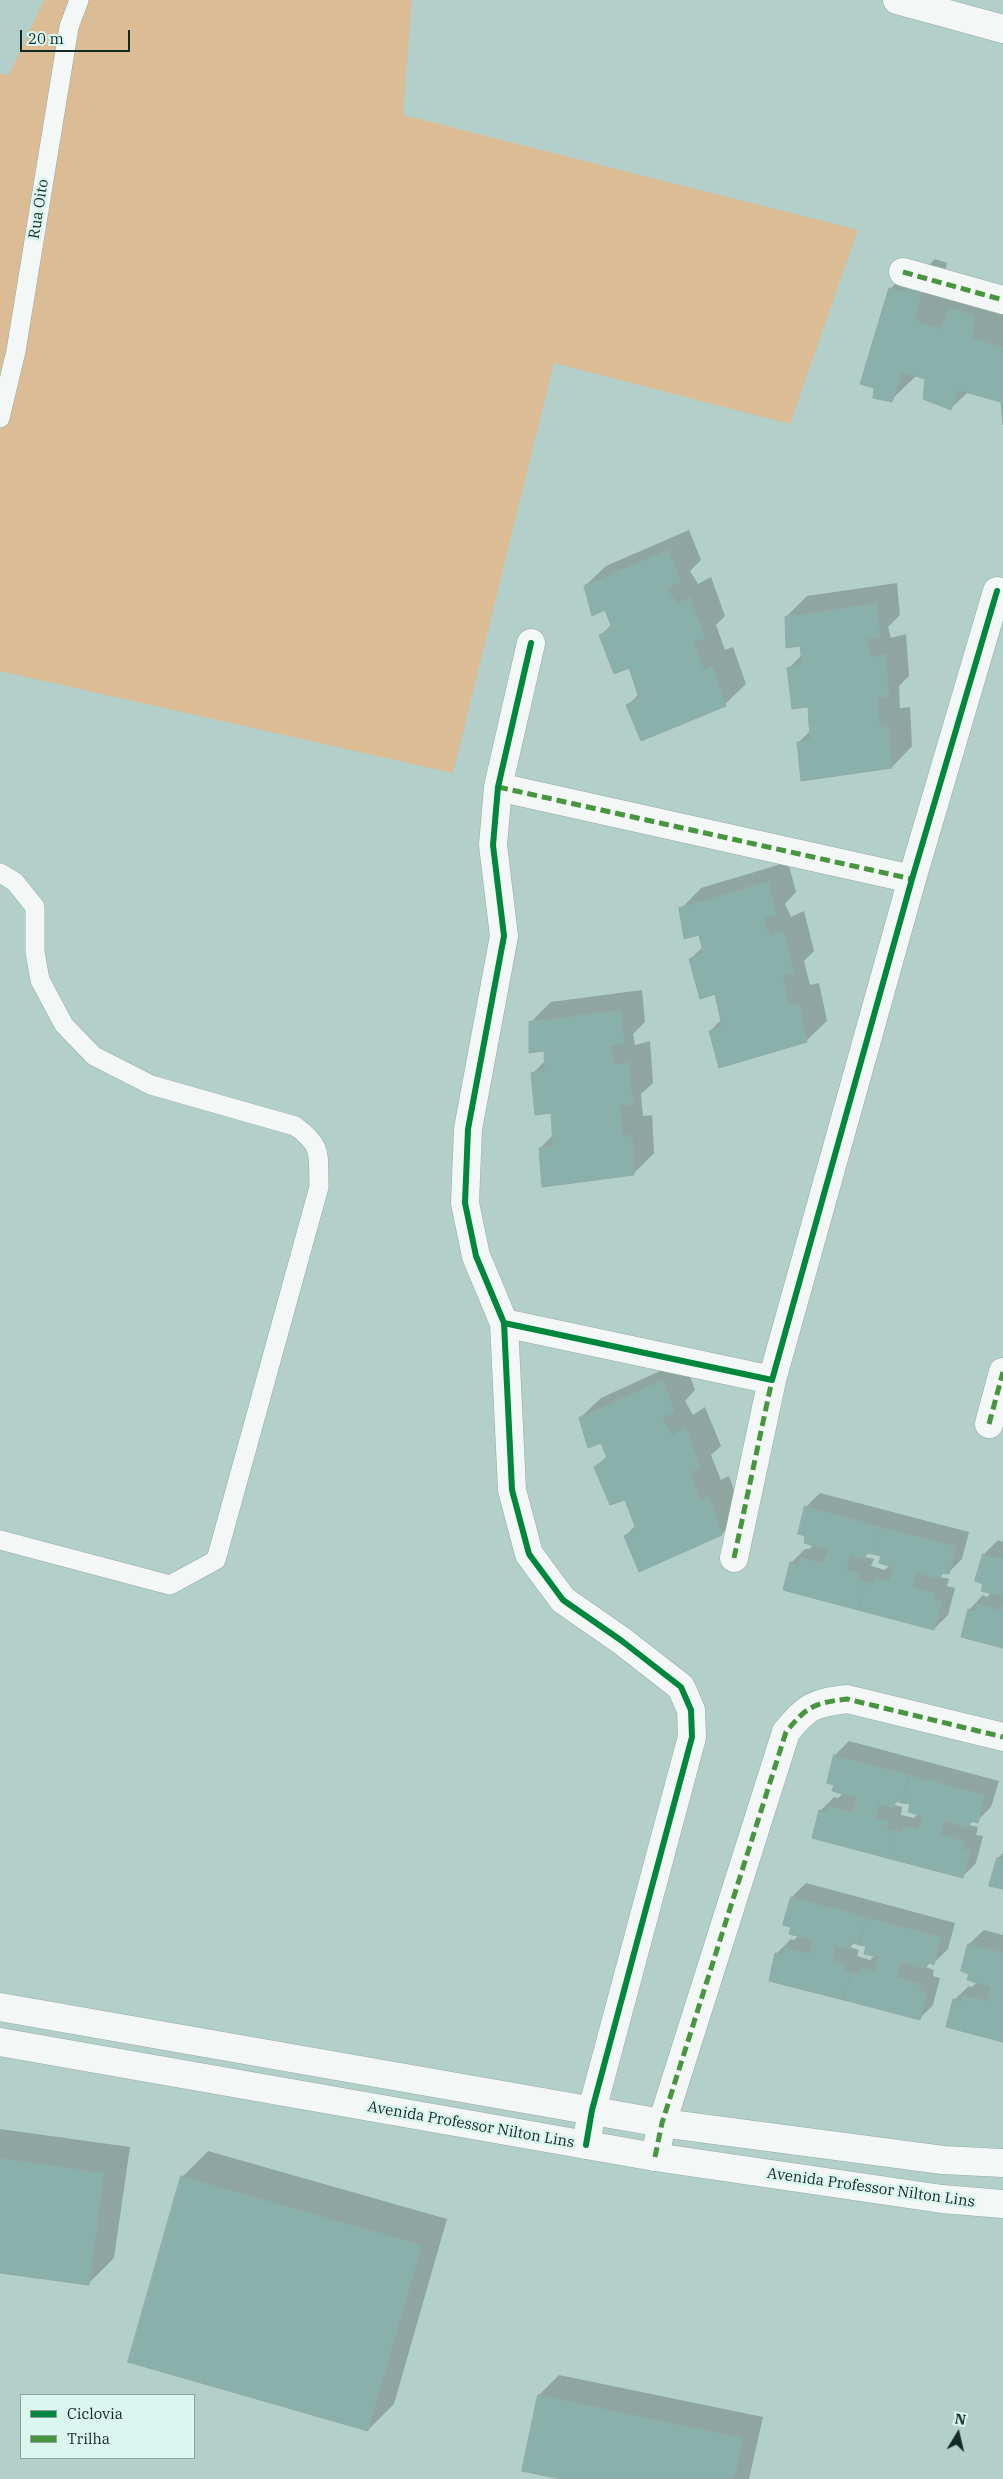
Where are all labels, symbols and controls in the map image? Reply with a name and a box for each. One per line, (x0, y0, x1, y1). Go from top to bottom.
scale bar (22, 20, 132, 52)
text: 20 m (28, 29, 64, 48)
street label: Rua Oito (25, 178, 53, 240)
street label: Avenida Professor Nilton Lins (366, 2098, 576, 2152)
street label: Avenida Professor Nilton Lins (766, 2165, 976, 2211)
legend (20, 2394, 195, 2459)
text: Ciclovia (67, 2404, 123, 2423)
north arrow (933, 2409, 983, 2459)
text: N (953, 2409, 967, 2429)
text: Trilha (67, 2429, 110, 2448)

